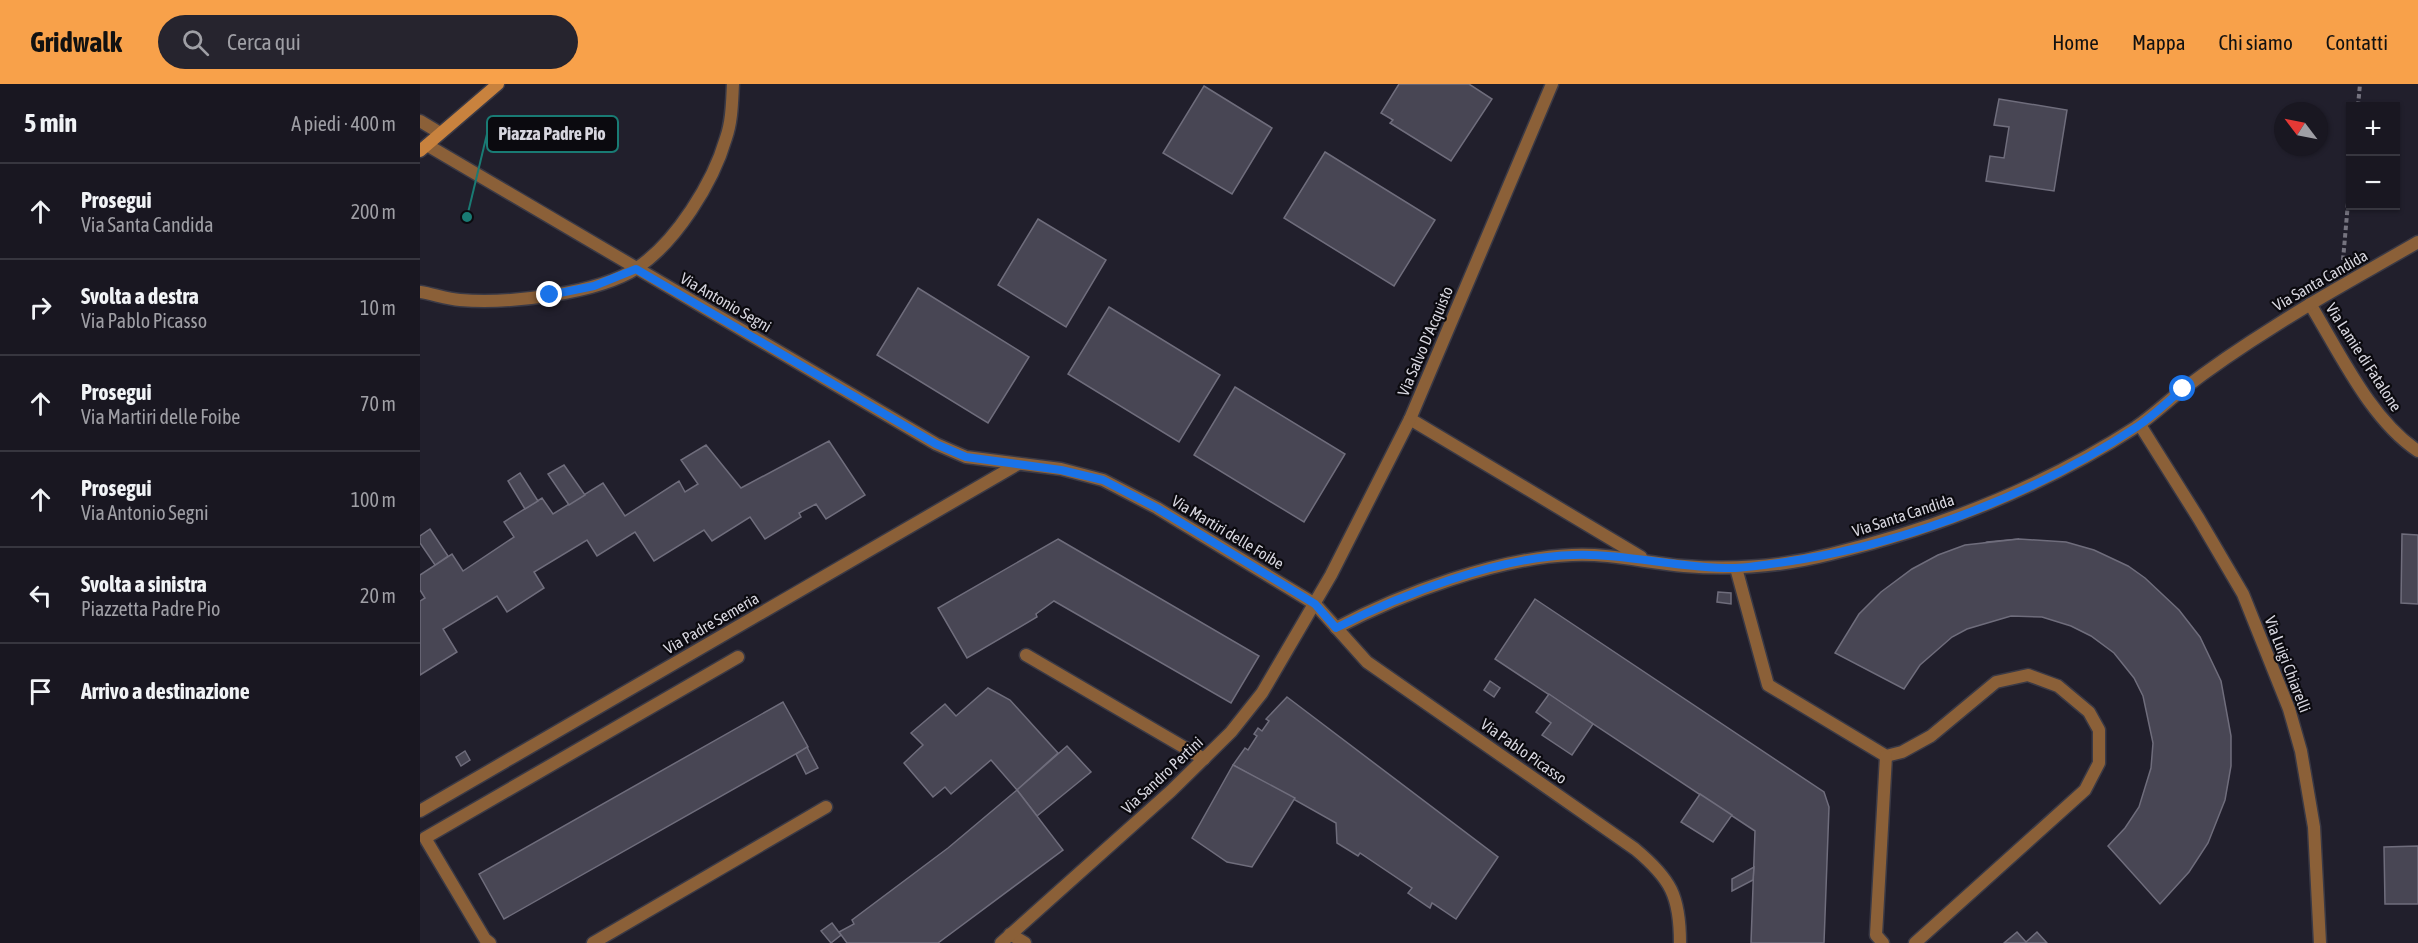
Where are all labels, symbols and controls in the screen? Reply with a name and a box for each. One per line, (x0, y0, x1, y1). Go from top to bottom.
search box (158, 15, 578, 69)
text: Gridwalk (30, 26, 122, 58)
icon: search (179, 26, 212, 59)
text: Cerca qui (227, 29, 301, 55)
text: Home (2052, 30, 2099, 54)
text: Mappa (2132, 30, 2185, 54)
text: Chi siamo (2218, 30, 2293, 54)
text: Contatti (2326, 30, 2388, 54)
north arrow (2274, 102, 2328, 156)
map controls (2346, 102, 2400, 210)
button: + (2346, 102, 2400, 156)
text: 5 min (24, 108, 77, 138)
text: A piedi · 400 m (291, 112, 396, 135)
callout: Piazza Padre Pio (487, 116, 618, 152)
text: Piazza Padre Pio (498, 123, 606, 144)
button: − (2346, 156, 2400, 210)
text: Prosegui (81, 187, 152, 213)
icon: ahead (24, 195, 57, 228)
text: 200 m (351, 200, 396, 223)
text: Via Santa Candida (81, 213, 214, 236)
street label: Via Santa Candida (2270, 246, 2370, 314)
street label: Via Antonio Segni (677, 269, 775, 336)
route end (536, 281, 562, 307)
text: Svolta a destra (81, 283, 199, 309)
street label: Via Salvo D'Acquisto (1394, 283, 1457, 399)
icon: right (24, 291, 57, 324)
text: 10 m (360, 296, 396, 319)
street label: Via Lamie di Fatalone (2322, 300, 2406, 414)
text: Via Pablo Picasso (81, 309, 207, 332)
route start (2169, 375, 2195, 401)
text: Prosegui (81, 379, 152, 405)
icon: ahead (24, 387, 57, 420)
text: 70 m (360, 392, 396, 415)
text: Via Martiri delle Foibe (81, 405, 240, 428)
text: Prosegui (81, 475, 152, 501)
icon: ahead (24, 483, 57, 516)
text: 100 m (351, 488, 396, 511)
street label: Via Santa Candida (1850, 490, 1956, 540)
street label: Via Martiri delle Foibe (1169, 491, 1287, 573)
text: Via Antonio Segni (81, 501, 209, 524)
text: Svolta a sinistra (81, 571, 207, 597)
icon: left (24, 579, 57, 612)
text: 20 m (360, 584, 396, 607)
street label: Via Padre Semeria (660, 589, 762, 657)
text: Piazzetta Padre Pio (81, 597, 220, 620)
street label: Via Luigi Chiarelli (2260, 613, 2315, 715)
icon: arrive (24, 675, 57, 708)
text: Arrivo a destinazione (81, 678, 250, 704)
street label: Via Pablo Picasso (1478, 715, 1570, 787)
street label: Via Sandro Pertini (1118, 733, 1206, 817)

